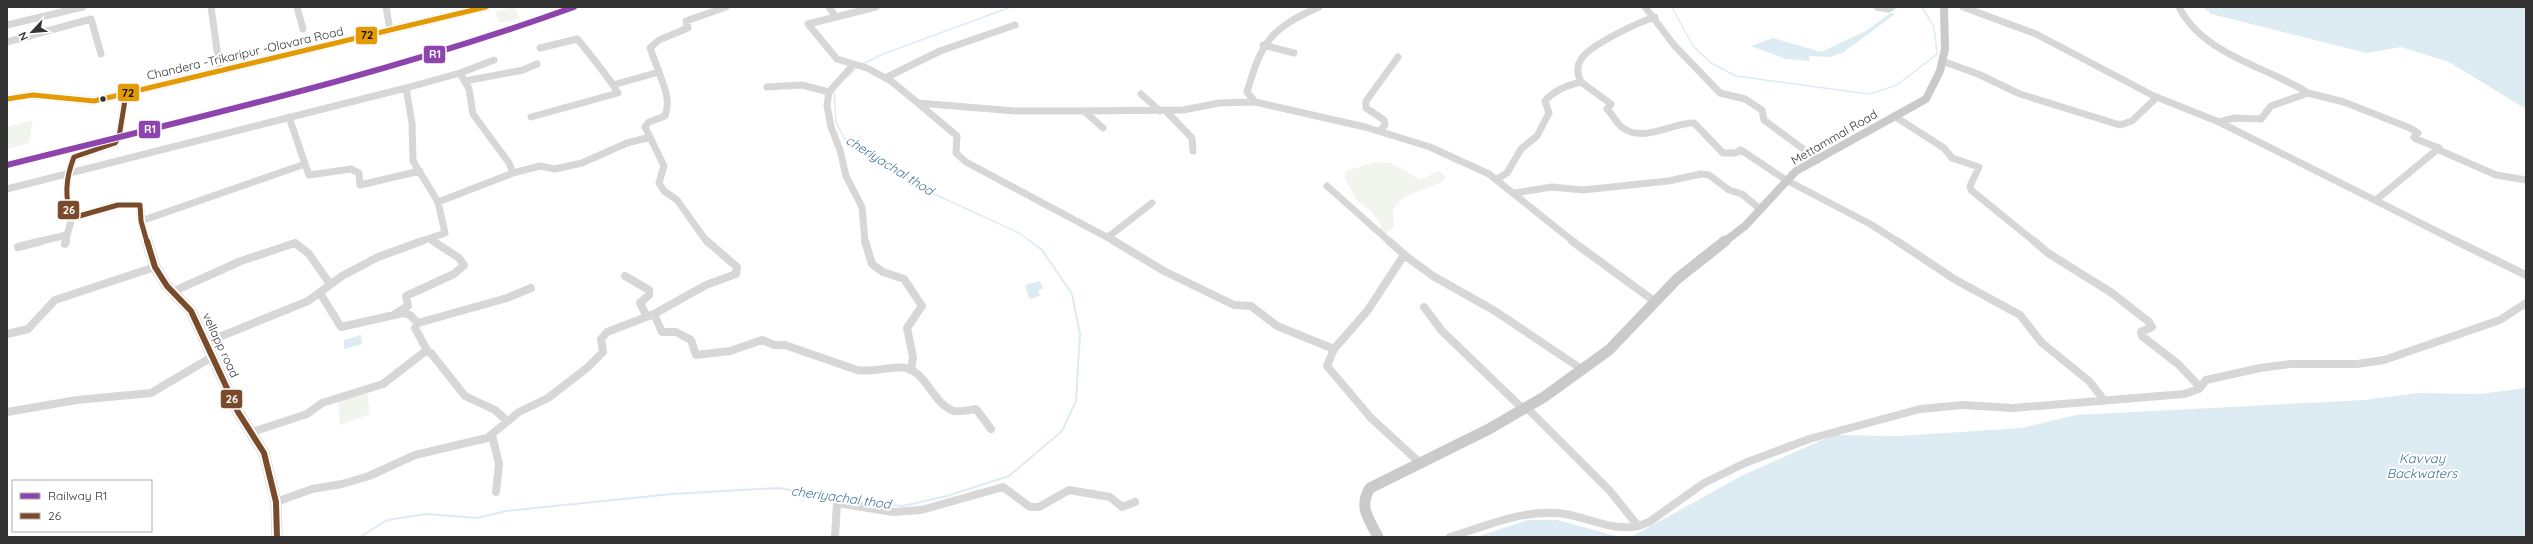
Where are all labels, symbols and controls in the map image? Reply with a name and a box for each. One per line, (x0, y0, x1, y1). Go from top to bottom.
north arrow (12, 12, 52, 52)
street label: Chandera -Trikaripur -Olavara Road (145, 23, 345, 83)
line badge: 72 (355, 26, 378, 45)
text: 72 (361, 28, 373, 42)
text: N (15, 30, 31, 43)
line badge: R1 (423, 45, 446, 64)
text: R1 (429, 47, 441, 61)
line badge: 72 (117, 83, 140, 102)
text: 72 (122, 86, 134, 100)
unlabelled marker (98, 94, 108, 104)
street label: Mettammal Road (1788, 106, 1880, 168)
line badge: R1 (138, 120, 161, 139)
text: R1 (144, 122, 156, 136)
water label: cheriyachal thod (843, 132, 939, 200)
line badge: 26 (57, 200, 80, 220)
text: 26 (63, 203, 75, 217)
street label: vellapp road (199, 310, 243, 380)
line badge: 26 (220, 389, 243, 409)
text: 26 (226, 392, 238, 406)
water label: Kavvay Backwaters (2387, 450, 2458, 481)
legend (12, 480, 152, 532)
water label: cheriyachal thod (790, 482, 894, 512)
text: Railway R1 (48, 488, 107, 503)
text: 26 (48, 508, 62, 523)

